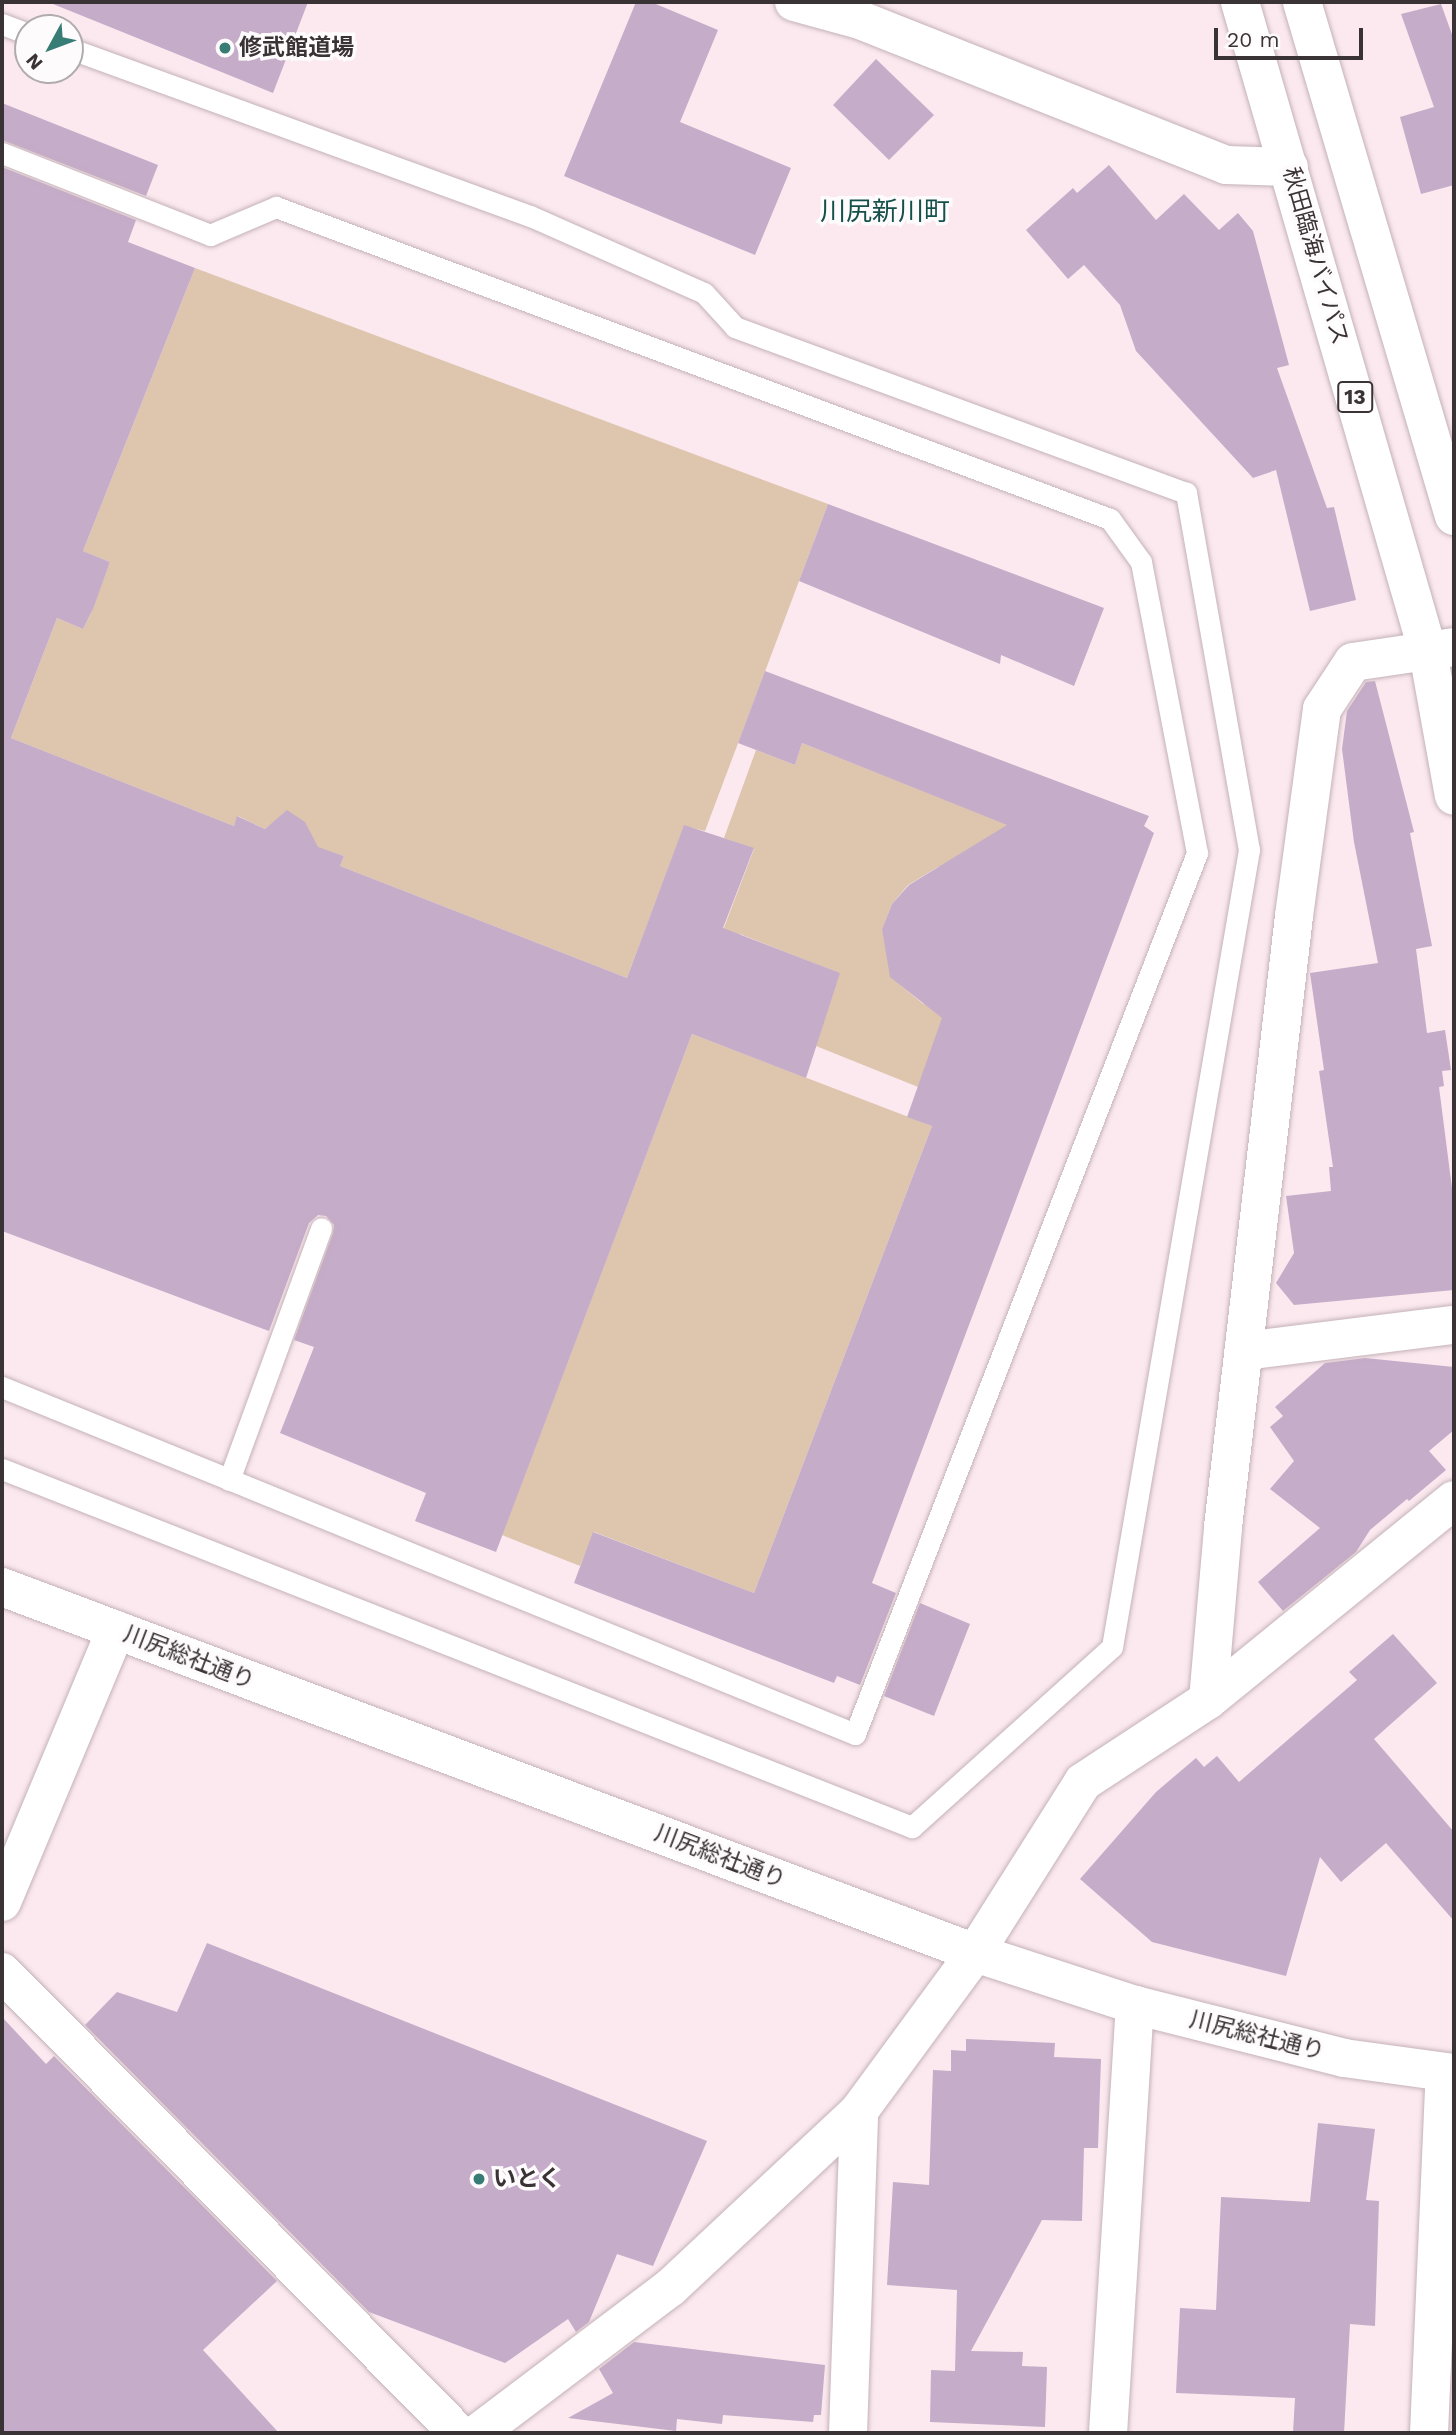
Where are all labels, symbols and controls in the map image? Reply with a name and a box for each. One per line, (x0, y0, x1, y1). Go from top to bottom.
north arrow (14, 14, 84, 84)
scale bar (1218, 14, 1367, 58)
text: 20 m (1227, 27, 1279, 52)
place label: 修武館道場 (239, 34, 354, 62)
marker: 修武館道場 (217, 40, 233, 56)
text: N (21, 49, 48, 75)
street label: 秋田臨海バイパス (1276, 164, 1354, 348)
district label: 川尻新川町 (820, 196, 950, 228)
road number: 13 (1336, 380, 1374, 414)
street label: 川尻総社通り (120, 1620, 258, 1696)
street label: 川尻総社通り (651, 1819, 789, 1895)
street label: 川尻総社通り (1187, 2006, 1327, 2066)
place label: いとく (493, 2165, 562, 2193)
marker: いとく (471, 2171, 487, 2187)

